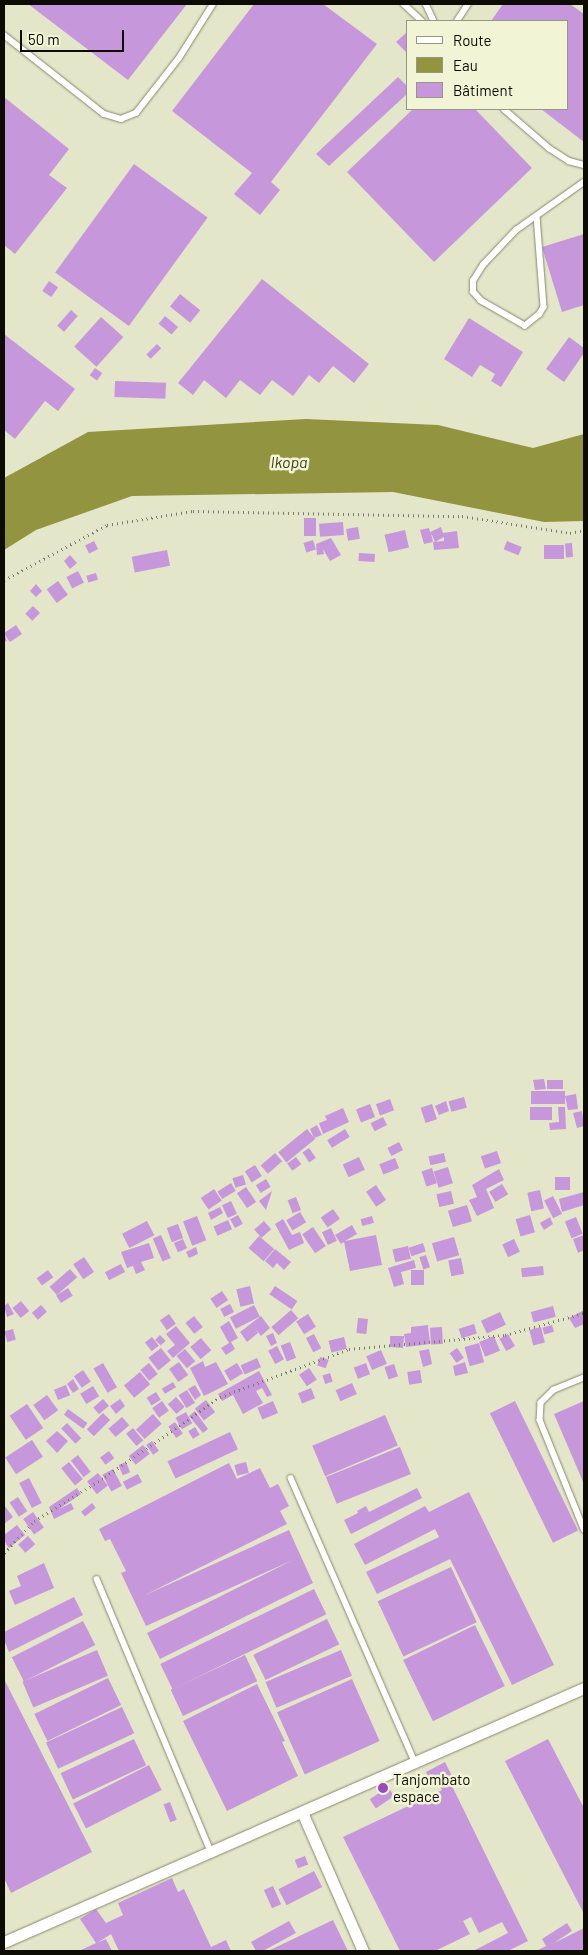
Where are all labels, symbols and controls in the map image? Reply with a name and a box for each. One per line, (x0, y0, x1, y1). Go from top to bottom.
scale bar (22, 20, 126, 52)
legend (406, 20, 568, 110)
text: 50 m (28, 30, 60, 48)
text: Route (453, 31, 492, 49)
text: Eau (453, 56, 478, 74)
text: Bâtiment (453, 81, 513, 99)
water label: Ikopa (271, 452, 307, 472)
place label: Tanjombato espace (393, 1770, 471, 1805)
marker: Tanjombato espace (377, 1782, 389, 1794)

